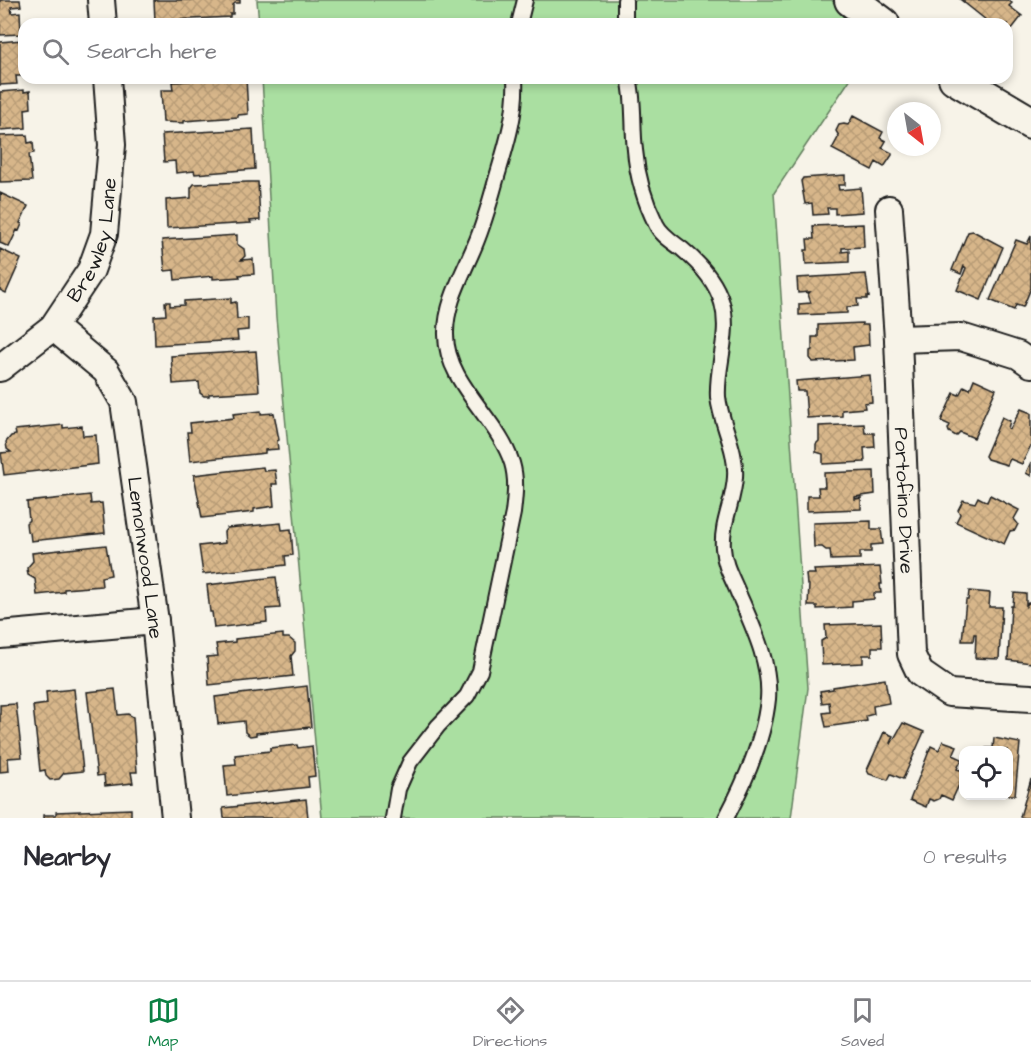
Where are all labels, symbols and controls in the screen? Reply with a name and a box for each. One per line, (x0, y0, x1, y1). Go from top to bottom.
search box (18, 18, 1013, 84)
icon: search (39, 35, 72, 68)
text: Search here (87, 36, 217, 67)
north arrow (887, 102, 941, 156)
street label: Brewley Lane (60, 177, 124, 308)
street label: Portofino Drive (887, 427, 921, 575)
street label: Lemonwood Lane (120, 475, 170, 640)
map controls (959, 746, 1013, 800)
button: locate (959, 746, 1013, 800)
text: Nearby (24, 839, 111, 875)
text: 0 results (923, 843, 1007, 871)
tab: Map (147, 994, 180, 1052)
tab: Directions (473, 994, 547, 1052)
tab: Saved (841, 994, 884, 1052)

